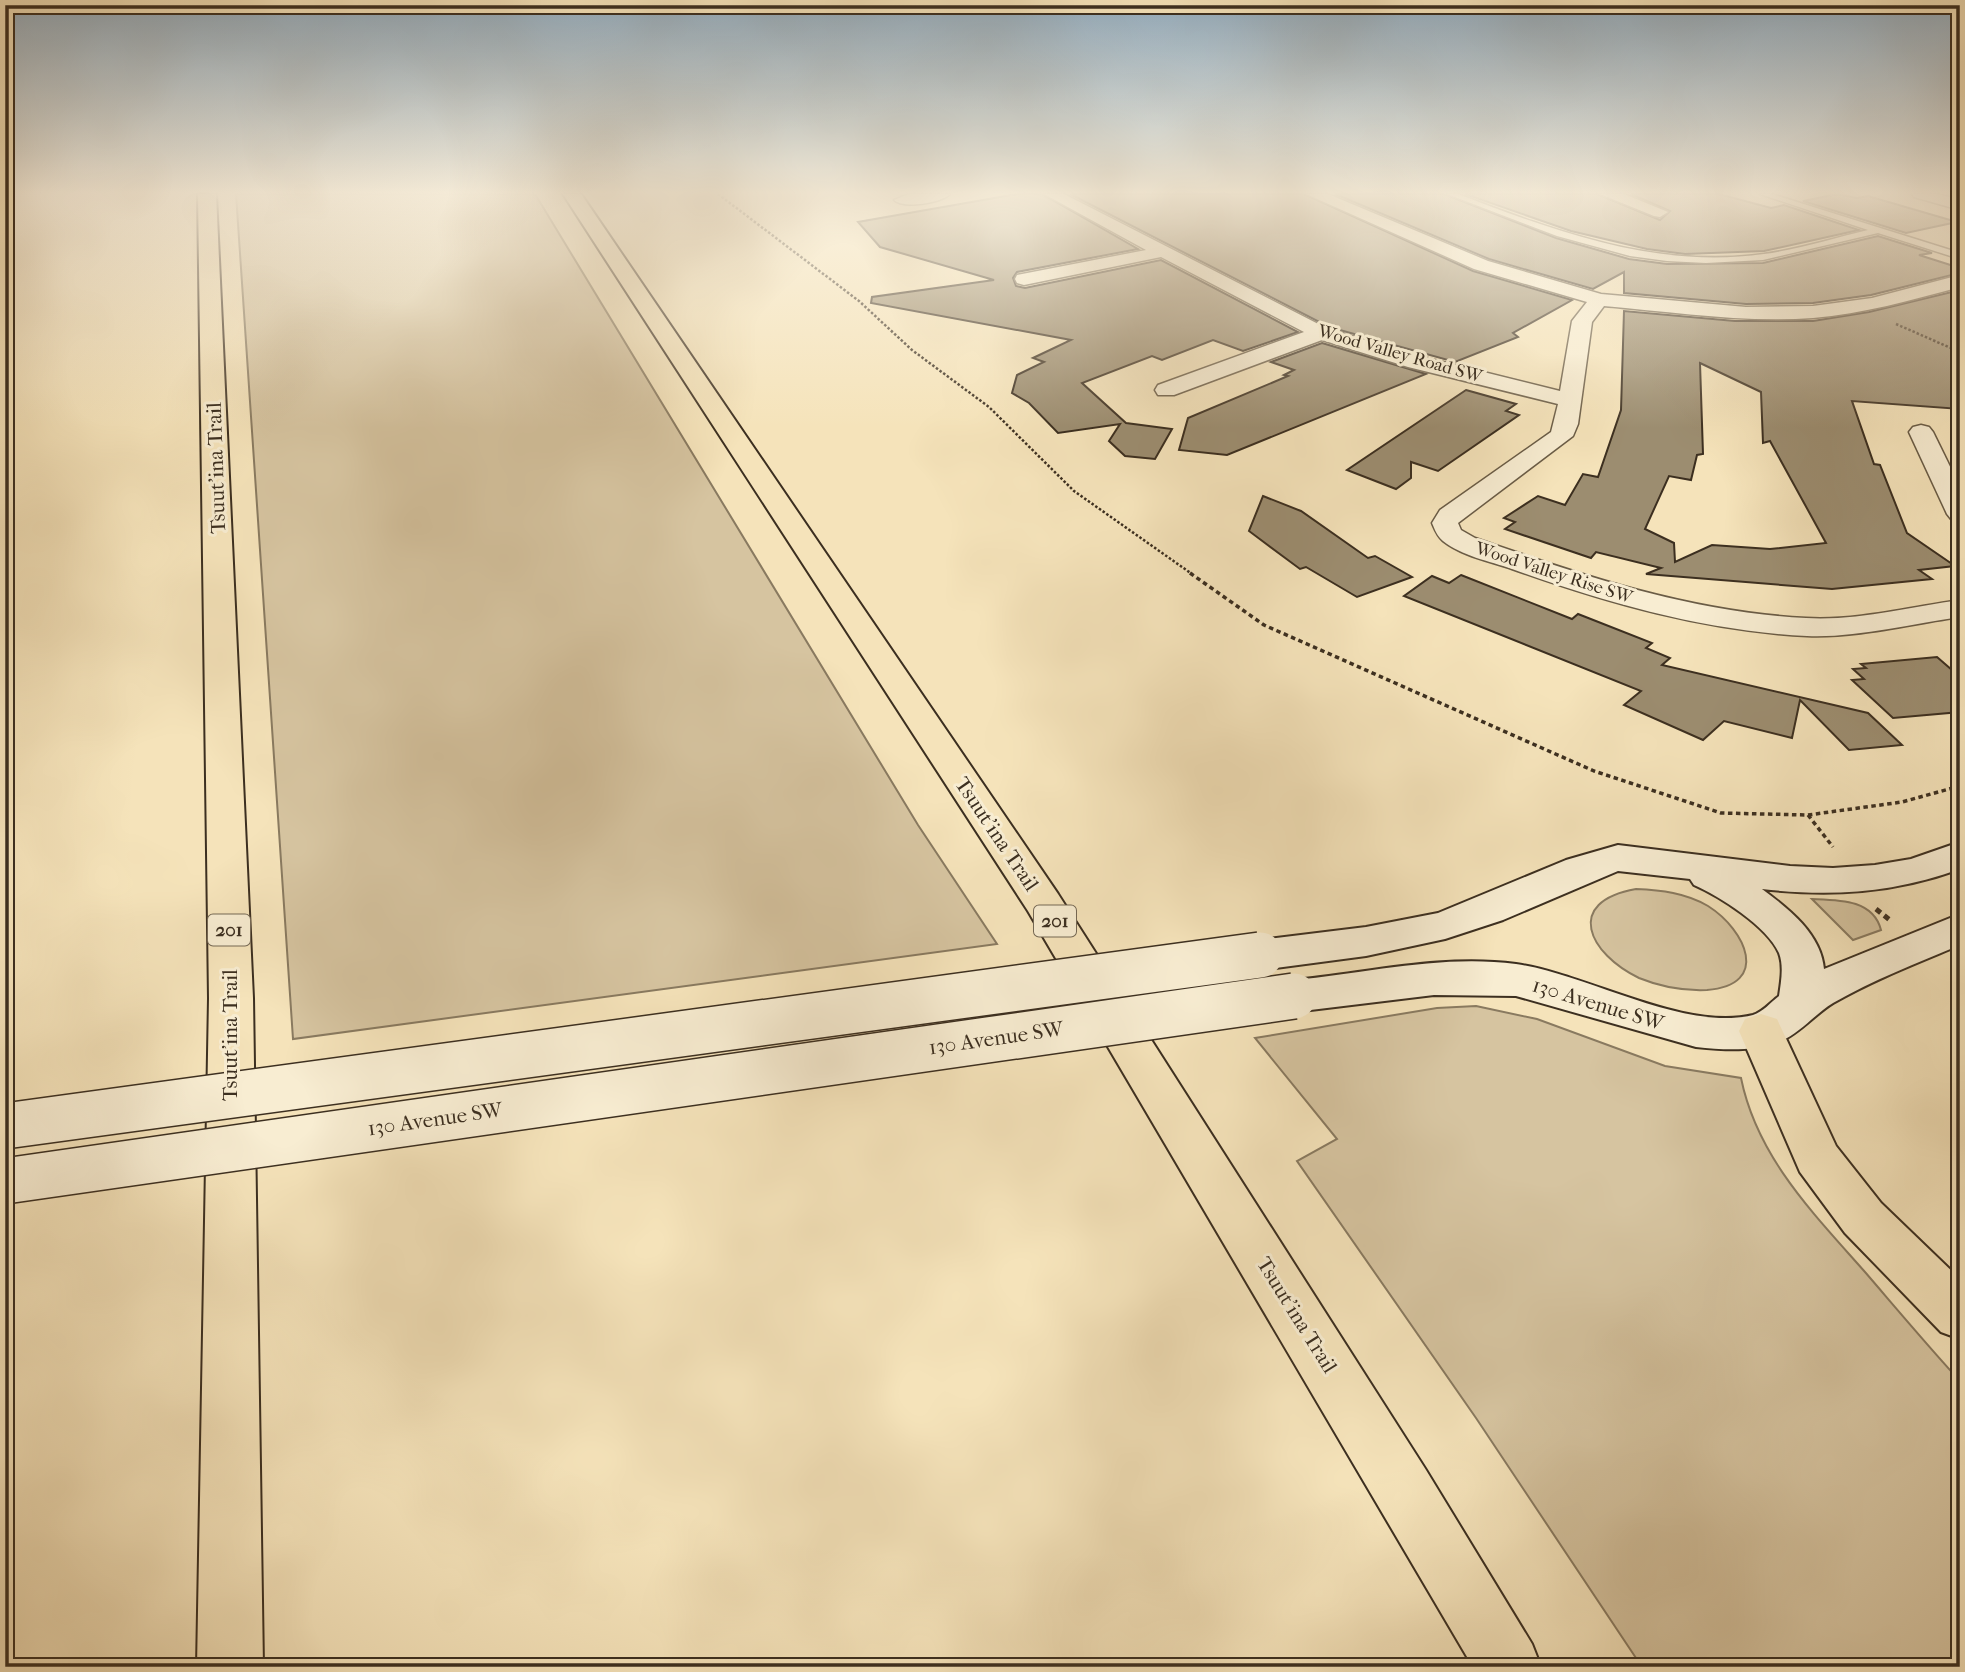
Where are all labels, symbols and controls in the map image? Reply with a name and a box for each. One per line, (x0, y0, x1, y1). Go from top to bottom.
street label: Wood Valley Road SW (1314, 320, 1486, 388)
street label: Tsuut'ina Trail (202, 402, 230, 534)
street label: Wood Valley Rise SW (1472, 537, 1636, 609)
street label: Tsuut'ina Trail (950, 773, 1044, 895)
road number: 201 (1034, 906, 1076, 937)
road number: 201 (208, 914, 250, 946)
street label: Tsuut'ina Trail (218, 969, 242, 1101)
street label: 130 Avenue SW (1529, 973, 1668, 1036)
street label: 130 Avenue SW (927, 1016, 1066, 1059)
street label: 130 Avenue SW (366, 1097, 505, 1140)
street label: Tsuut'ina Trail (1252, 1253, 1342, 1377)

